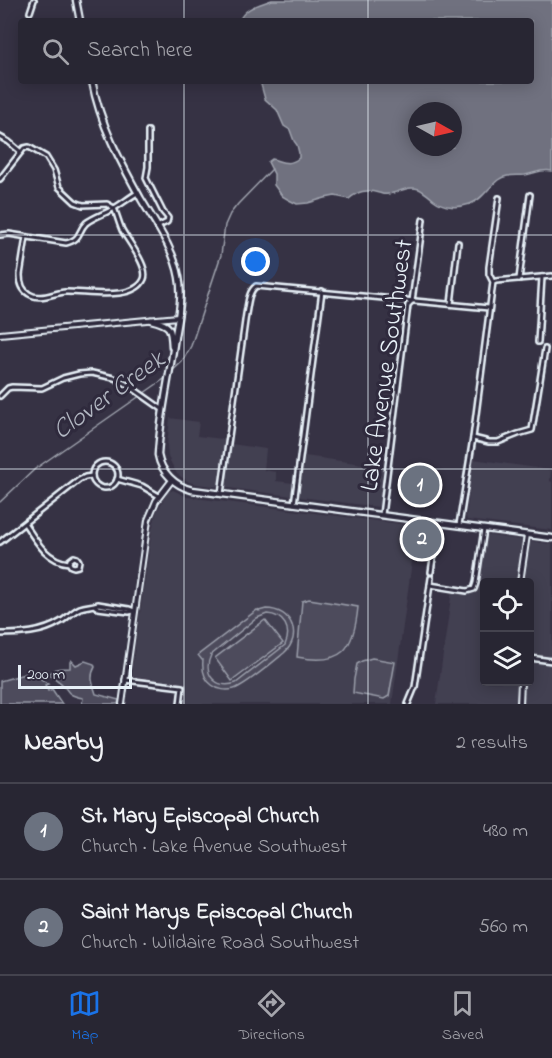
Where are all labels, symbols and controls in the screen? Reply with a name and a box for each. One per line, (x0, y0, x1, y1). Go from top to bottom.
search box (18, 18, 534, 84)
icon: search (39, 35, 72, 68)
text: Search here (87, 35, 192, 67)
north arrow (408, 102, 462, 156)
street label: Lake Avenue Southwest (351, 237, 425, 494)
your location (241, 247, 270, 276)
water label: Clover Creek (45, 341, 175, 450)
pin: 1 (400, 462, 440, 508)
pin: 2 (402, 516, 442, 562)
map controls (480, 578, 534, 686)
button: locate (480, 578, 534, 632)
button: layers (480, 632, 534, 686)
scale bar (18, 662, 132, 690)
text: 200 m (27, 663, 65, 687)
text: Nearby (24, 724, 103, 762)
text: 2 results (456, 729, 528, 758)
text: St. Mary Episcopal Church (81, 801, 319, 833)
text: 1 (40, 817, 47, 846)
text: 480 m (483, 817, 528, 846)
text: Church · Lake Avenue Southwest (81, 833, 347, 862)
text: Saint Marys Episcopal Church (81, 897, 352, 929)
text: 2 (39, 913, 48, 942)
text: 560 m (479, 913, 528, 942)
text: Church · Wildaire Road Southwest (81, 929, 359, 958)
tab: Map (68, 987, 101, 1047)
tab: Directions (238, 987, 305, 1047)
tab: Saved (442, 987, 484, 1047)

